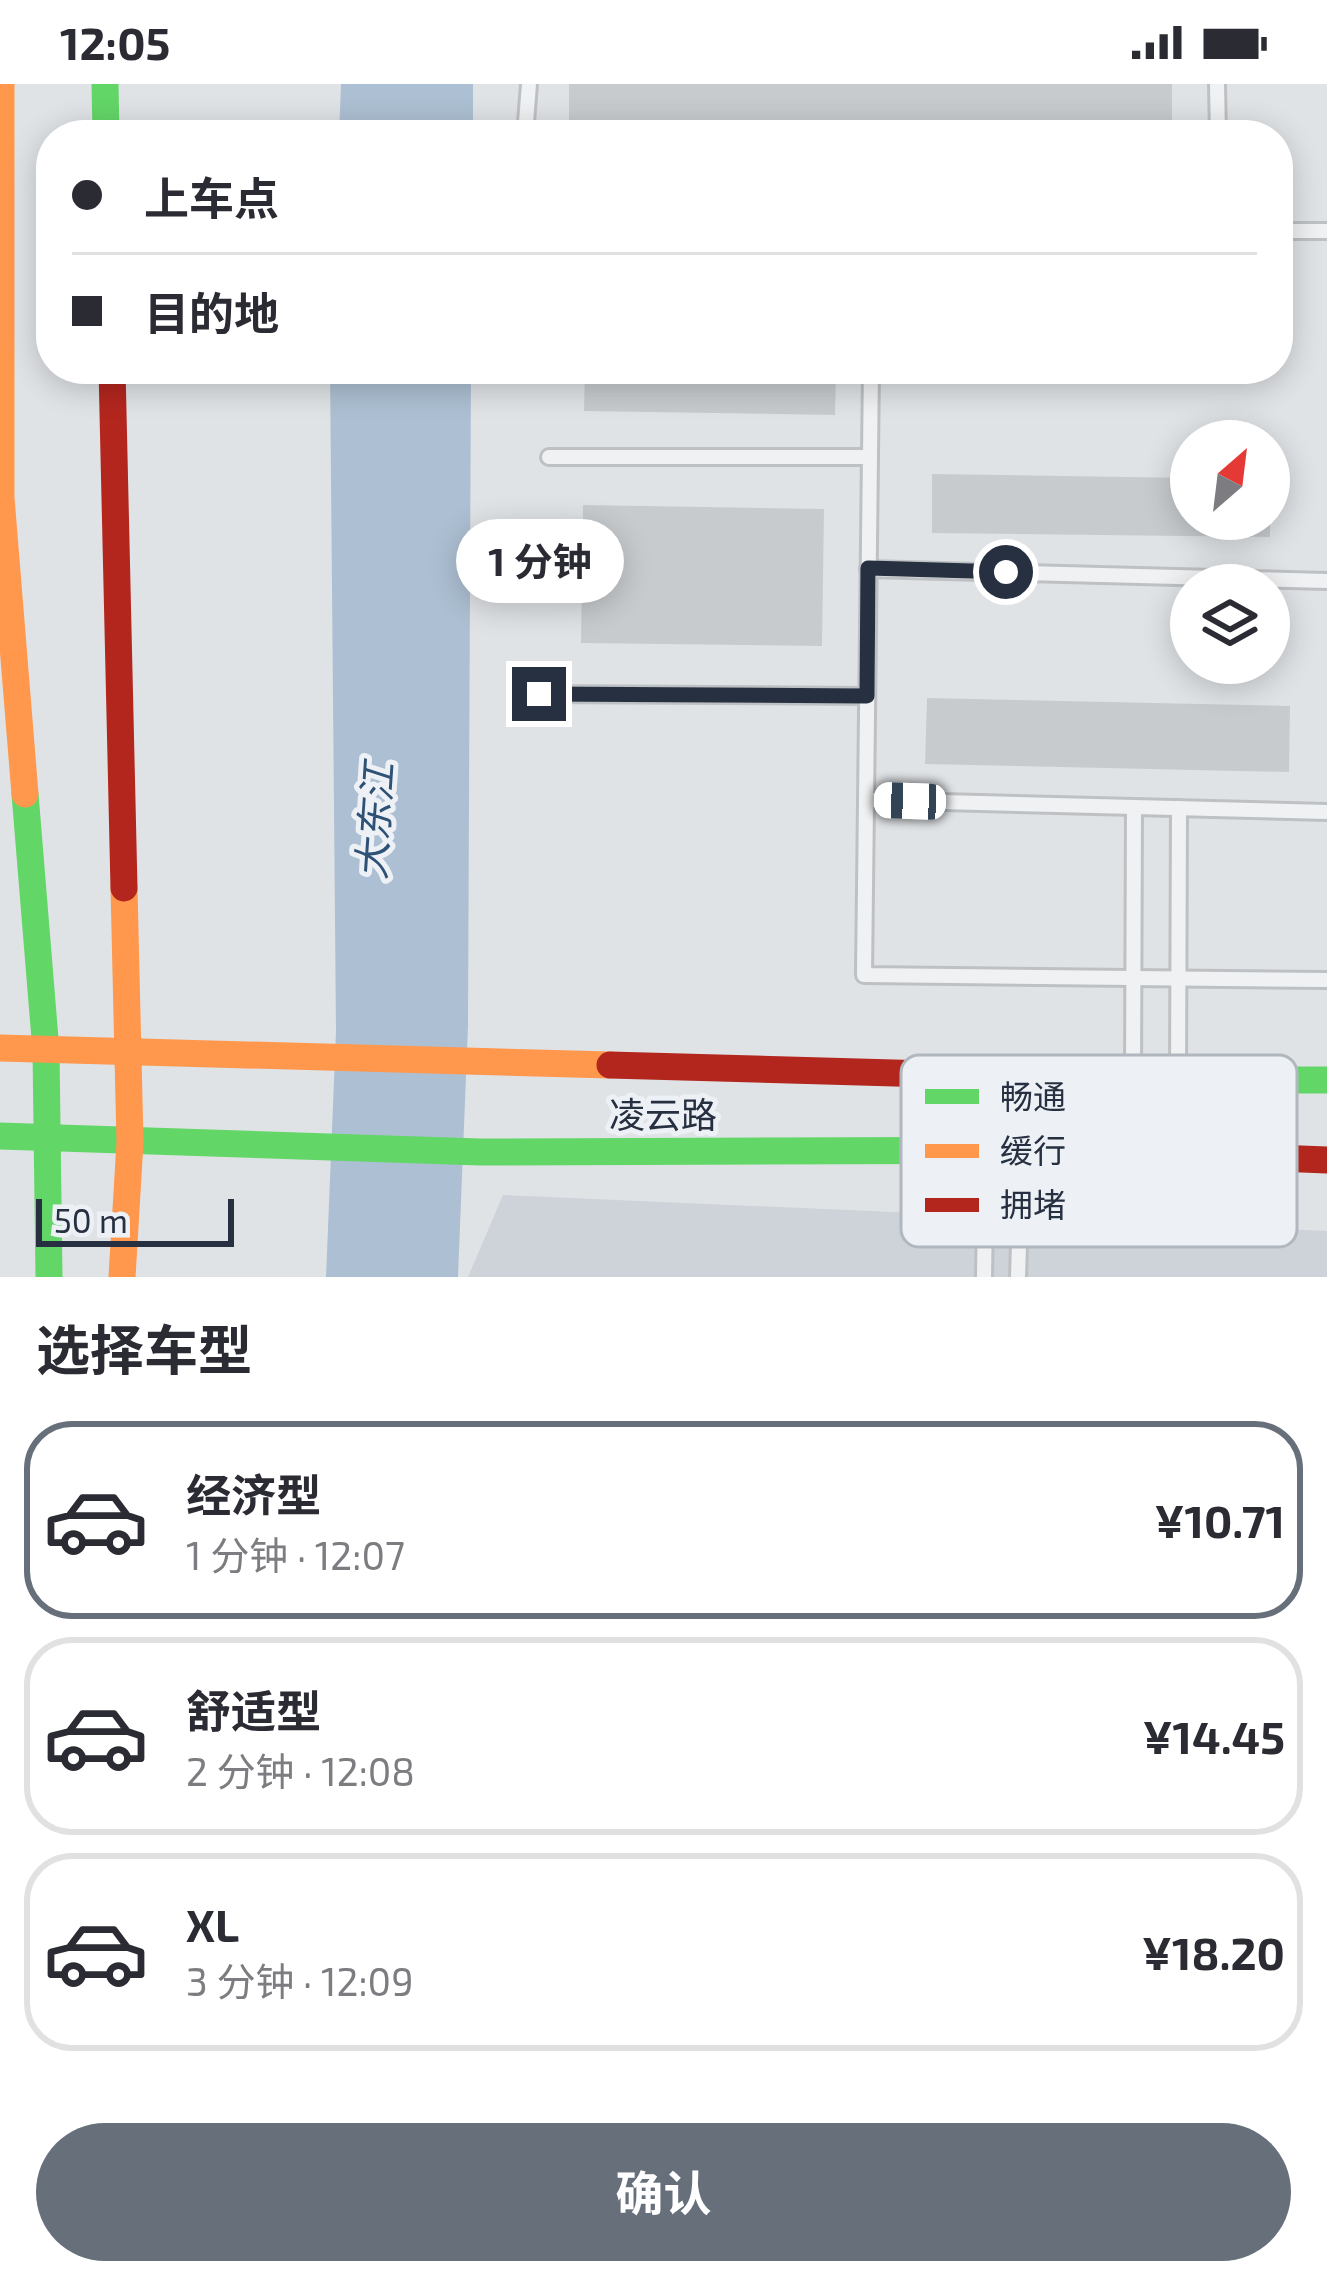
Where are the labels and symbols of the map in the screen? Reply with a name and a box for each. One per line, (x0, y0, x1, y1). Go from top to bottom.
north arrow (1170, 420, 1290, 540)
callout: 1 分钟 (455, 520, 623, 604)
route start (979, 545, 1033, 599)
route end (512, 667, 566, 721)
water label: 大东江 (346, 757, 401, 881)
car (873, 782, 947, 820)
legend (901, 1055, 1297, 1247)
text: 畅通 (1000, 1076, 1066, 1116)
street label: 凌云路 (609, 1092, 717, 1135)
text: 缓行 (1000, 1130, 1066, 1170)
text: 拥堵 (1000, 1184, 1066, 1224)
scale bar (36, 1193, 234, 1246)

